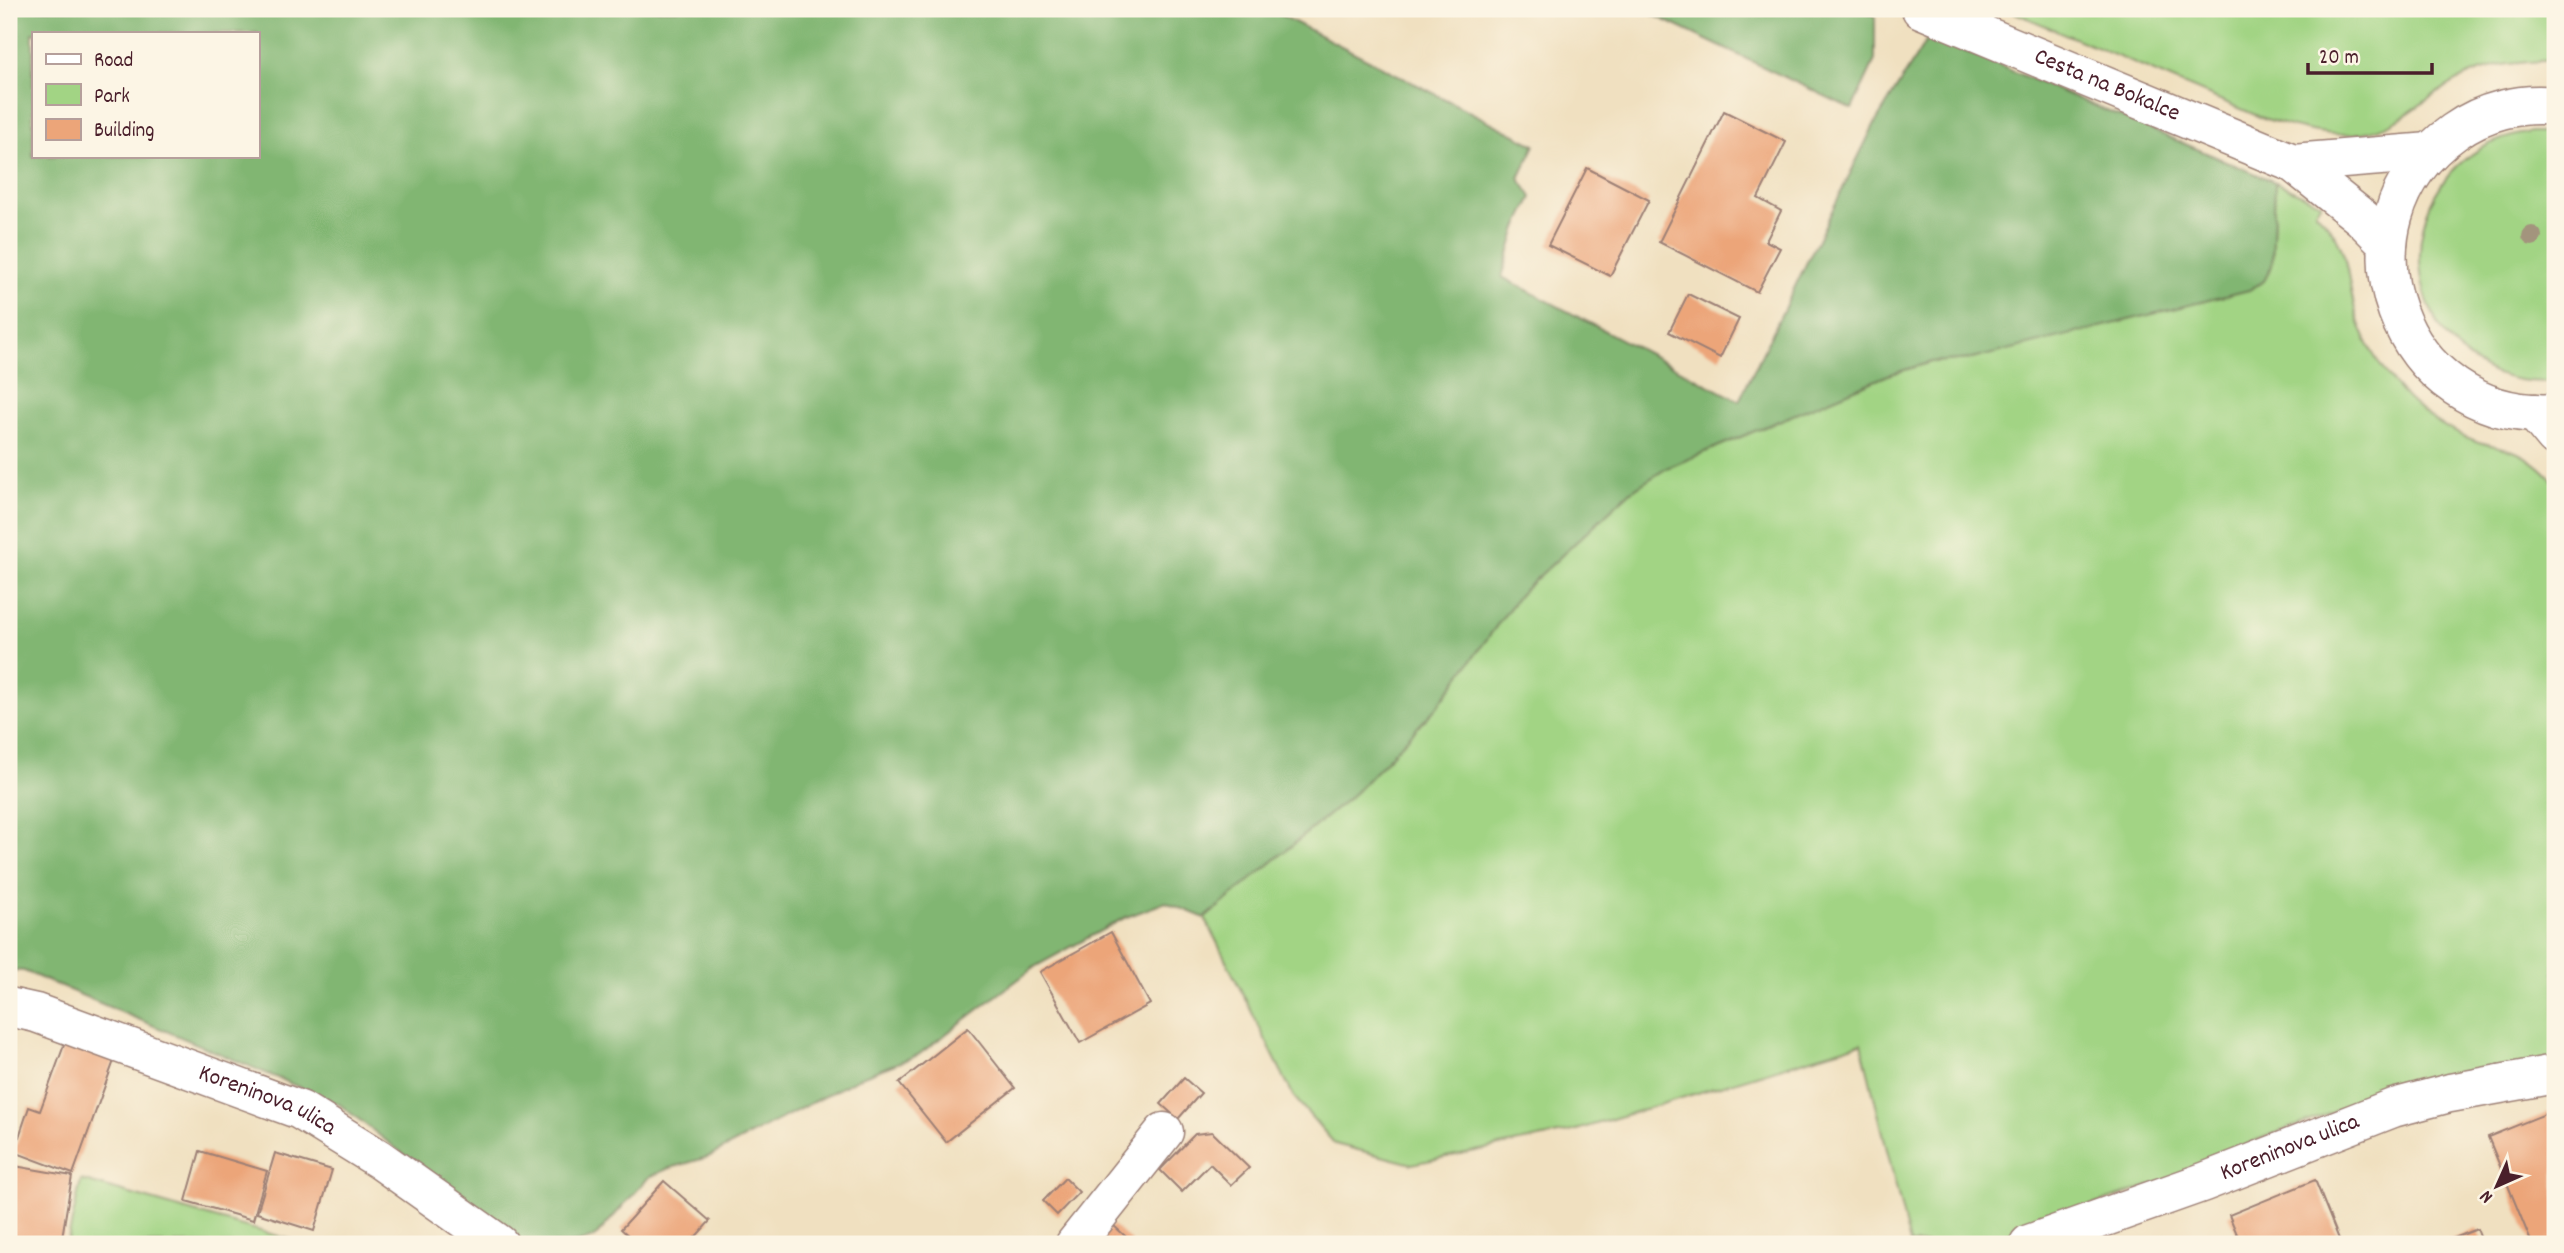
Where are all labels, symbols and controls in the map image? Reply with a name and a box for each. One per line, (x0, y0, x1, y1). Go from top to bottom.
legend (32, 32, 259, 158)
scale bar (2308, 32, 2433, 76)
street label: Cesta na Bokalce (2029, 41, 2185, 131)
text: 20 m (2319, 44, 2359, 74)
text: Road (94, 47, 133, 77)
text: Park (94, 83, 130, 113)
text: Building (94, 117, 154, 147)
street label: Koreninova ulica (193, 1057, 343, 1146)
street label: Koreninova ulica (2215, 1105, 2365, 1191)
north arrow (2462, 1152, 2532, 1222)
text: N (2475, 1183, 2500, 1208)

